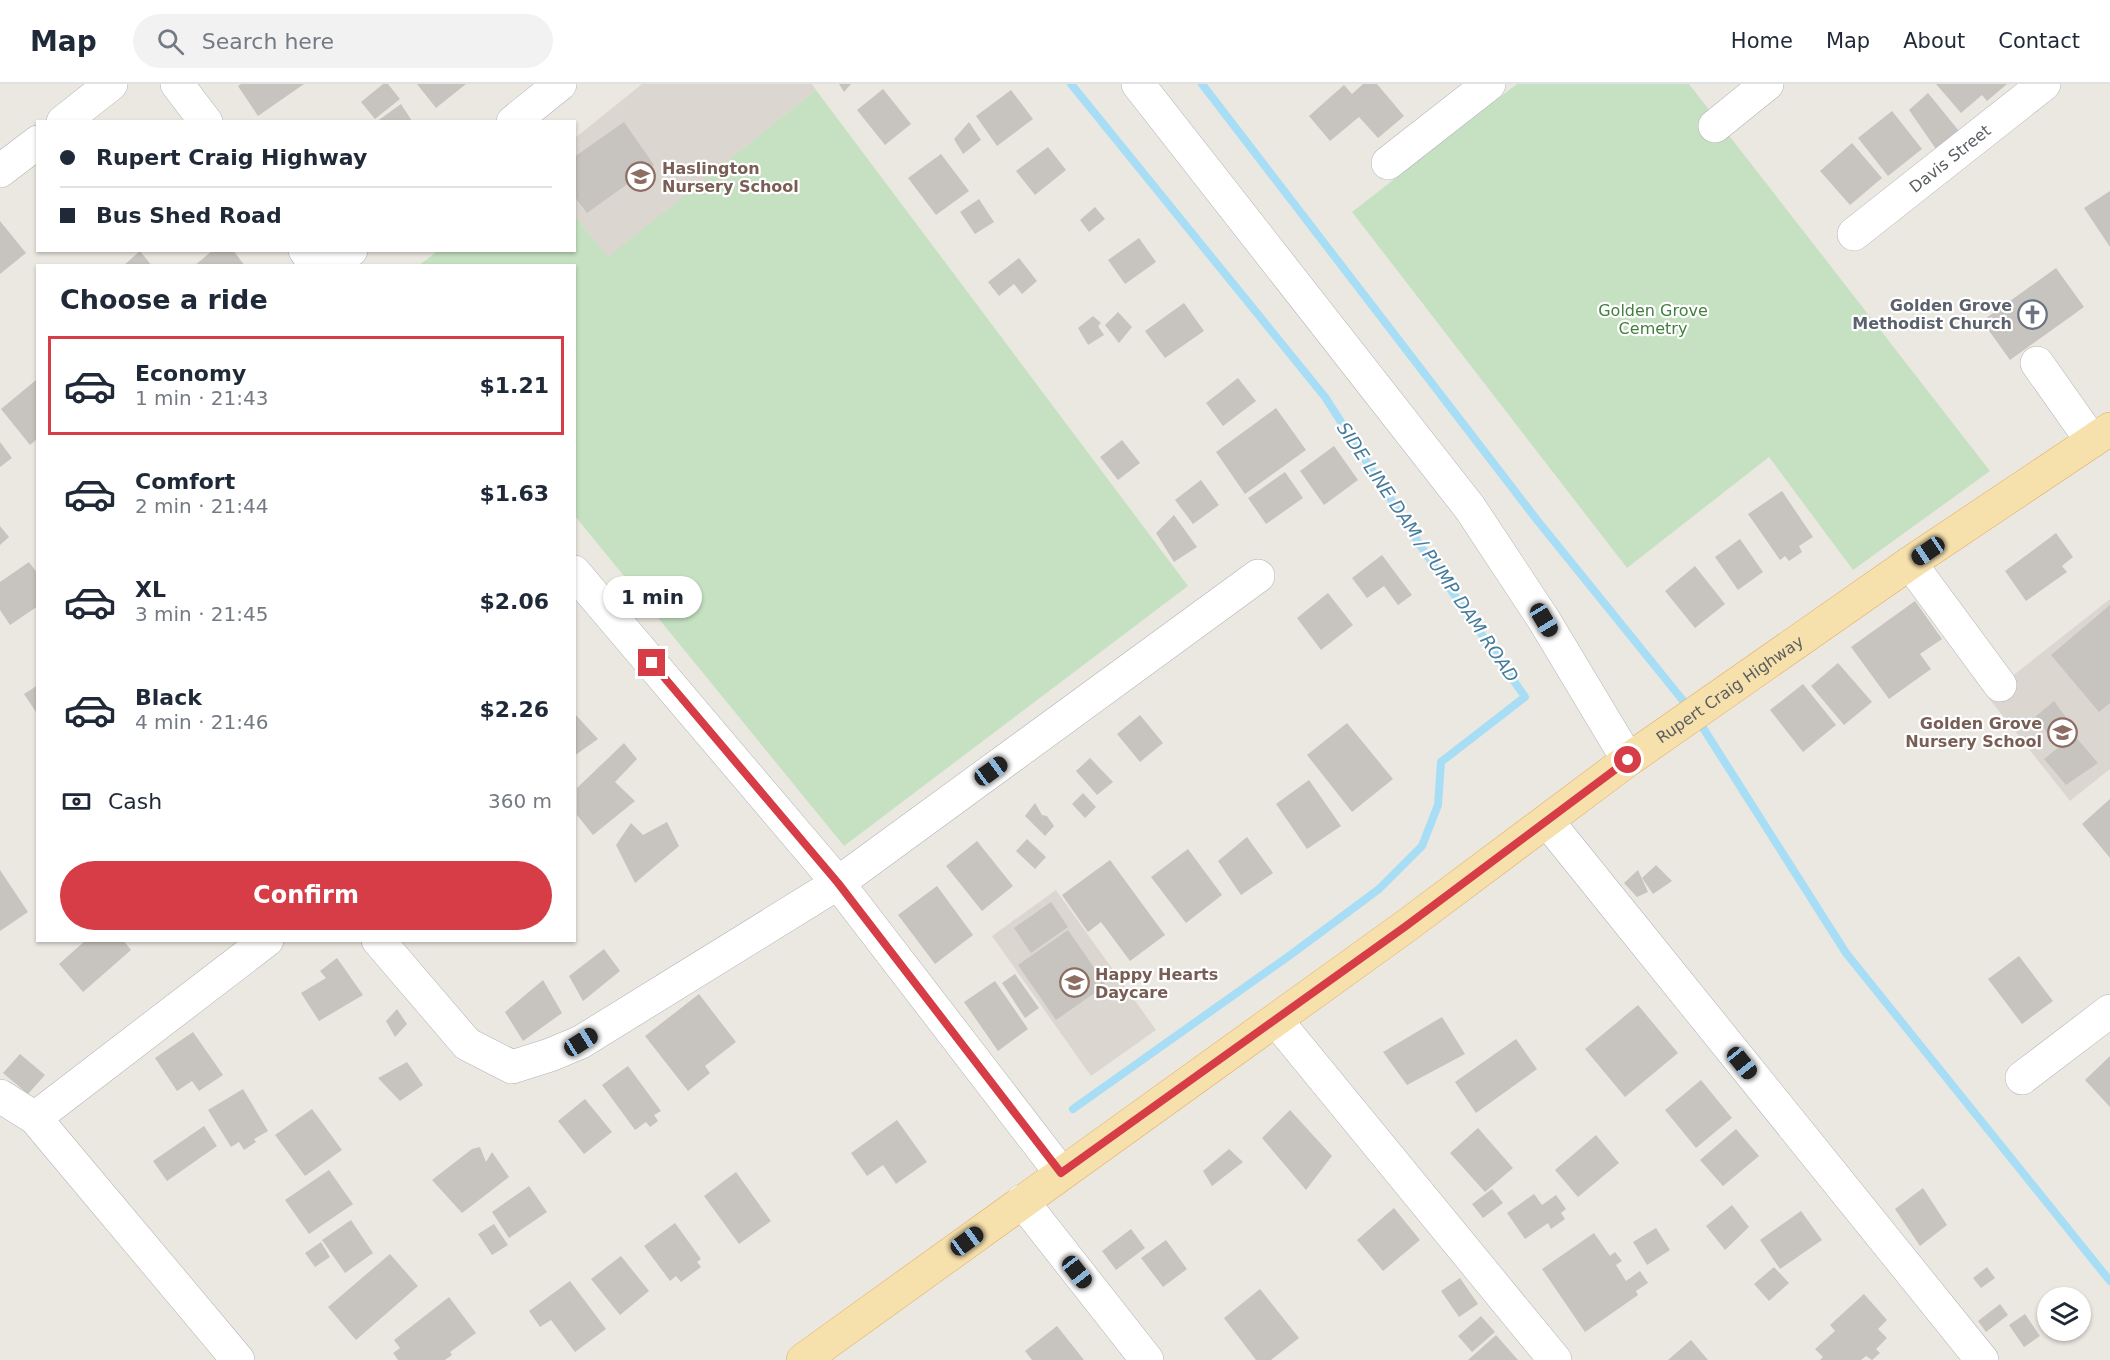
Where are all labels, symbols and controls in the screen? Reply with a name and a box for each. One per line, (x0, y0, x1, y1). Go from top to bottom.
search box (133, 14, 553, 68)
text: Map (30, 25, 97, 58)
icon: search (154, 25, 187, 58)
text: Search here (202, 29, 334, 54)
text: Home (1731, 29, 1793, 53)
text: Map (1826, 29, 1870, 53)
text: About (1903, 29, 1965, 53)
text: Contact (1998, 29, 2080, 53)
street label: Davis Street (1905, 121, 1994, 196)
text: Rupert Craig Highway (96, 145, 367, 170)
place label: Haslington Nursery School (662, 159, 799, 196)
school or university icon: Haslington Nursery School (625, 161, 657, 193)
text: Bus Shed Road (96, 203, 282, 228)
text: Choose a ride (60, 284, 268, 315)
place label: Golden Grove Methodist Church (1852, 296, 2012, 333)
church icon: Golden Grove Methodist Church (2017, 298, 2049, 330)
park label: Golden Grove Cemetry (1598, 301, 1708, 338)
icon: car (63, 359, 117, 413)
text: Economy (135, 361, 246, 386)
text: $1.21 (479, 373, 549, 398)
text: 1 min · 21:43 (135, 386, 269, 410)
water label: SIDE LINE DAM / PUMP DAM ROAD (1333, 418, 1523, 686)
icon: car (63, 467, 117, 521)
text: Comfort (135, 469, 235, 494)
text: $1.63 (479, 481, 549, 506)
text: 2 min · 21:44 (135, 494, 269, 518)
car (1908, 533, 1948, 569)
icon: car (63, 575, 117, 629)
callout: 1 min (602, 576, 702, 618)
text: XL (135, 577, 166, 602)
text: 1 min (621, 585, 684, 609)
text: $2.06 (479, 589, 549, 614)
car (1527, 600, 1561, 640)
text: 3 min · 21:45 (135, 602, 269, 626)
street label: Rupert Craig Highway (1652, 631, 1807, 747)
route end (638, 649, 665, 676)
icon: car (63, 683, 117, 737)
text: Black (135, 685, 202, 710)
text: $2.26 (479, 697, 549, 722)
text: 4 min · 21:46 (135, 710, 269, 734)
place label: Golden Grove Nursery School (1905, 714, 2042, 751)
school or university icon: Golden Grove Nursery School (2047, 716, 2079, 748)
route start (1614, 746, 1641, 773)
car (971, 753, 1011, 789)
icon: cash (60, 785, 93, 818)
text: Cash (108, 789, 162, 814)
text: 360 m (488, 789, 552, 813)
button: Confirm (60, 861, 552, 930)
place label: Happy Hearts Daycare (1095, 965, 1218, 1002)
school or university icon: Happy Hearts Daycare (1058, 967, 1090, 999)
car (561, 1025, 601, 1059)
car (1724, 1043, 1760, 1083)
car (947, 1223, 987, 1259)
car (1059, 1252, 1095, 1292)
map controls (2037, 1287, 2091, 1341)
button: layers (2037, 1287, 2091, 1341)

